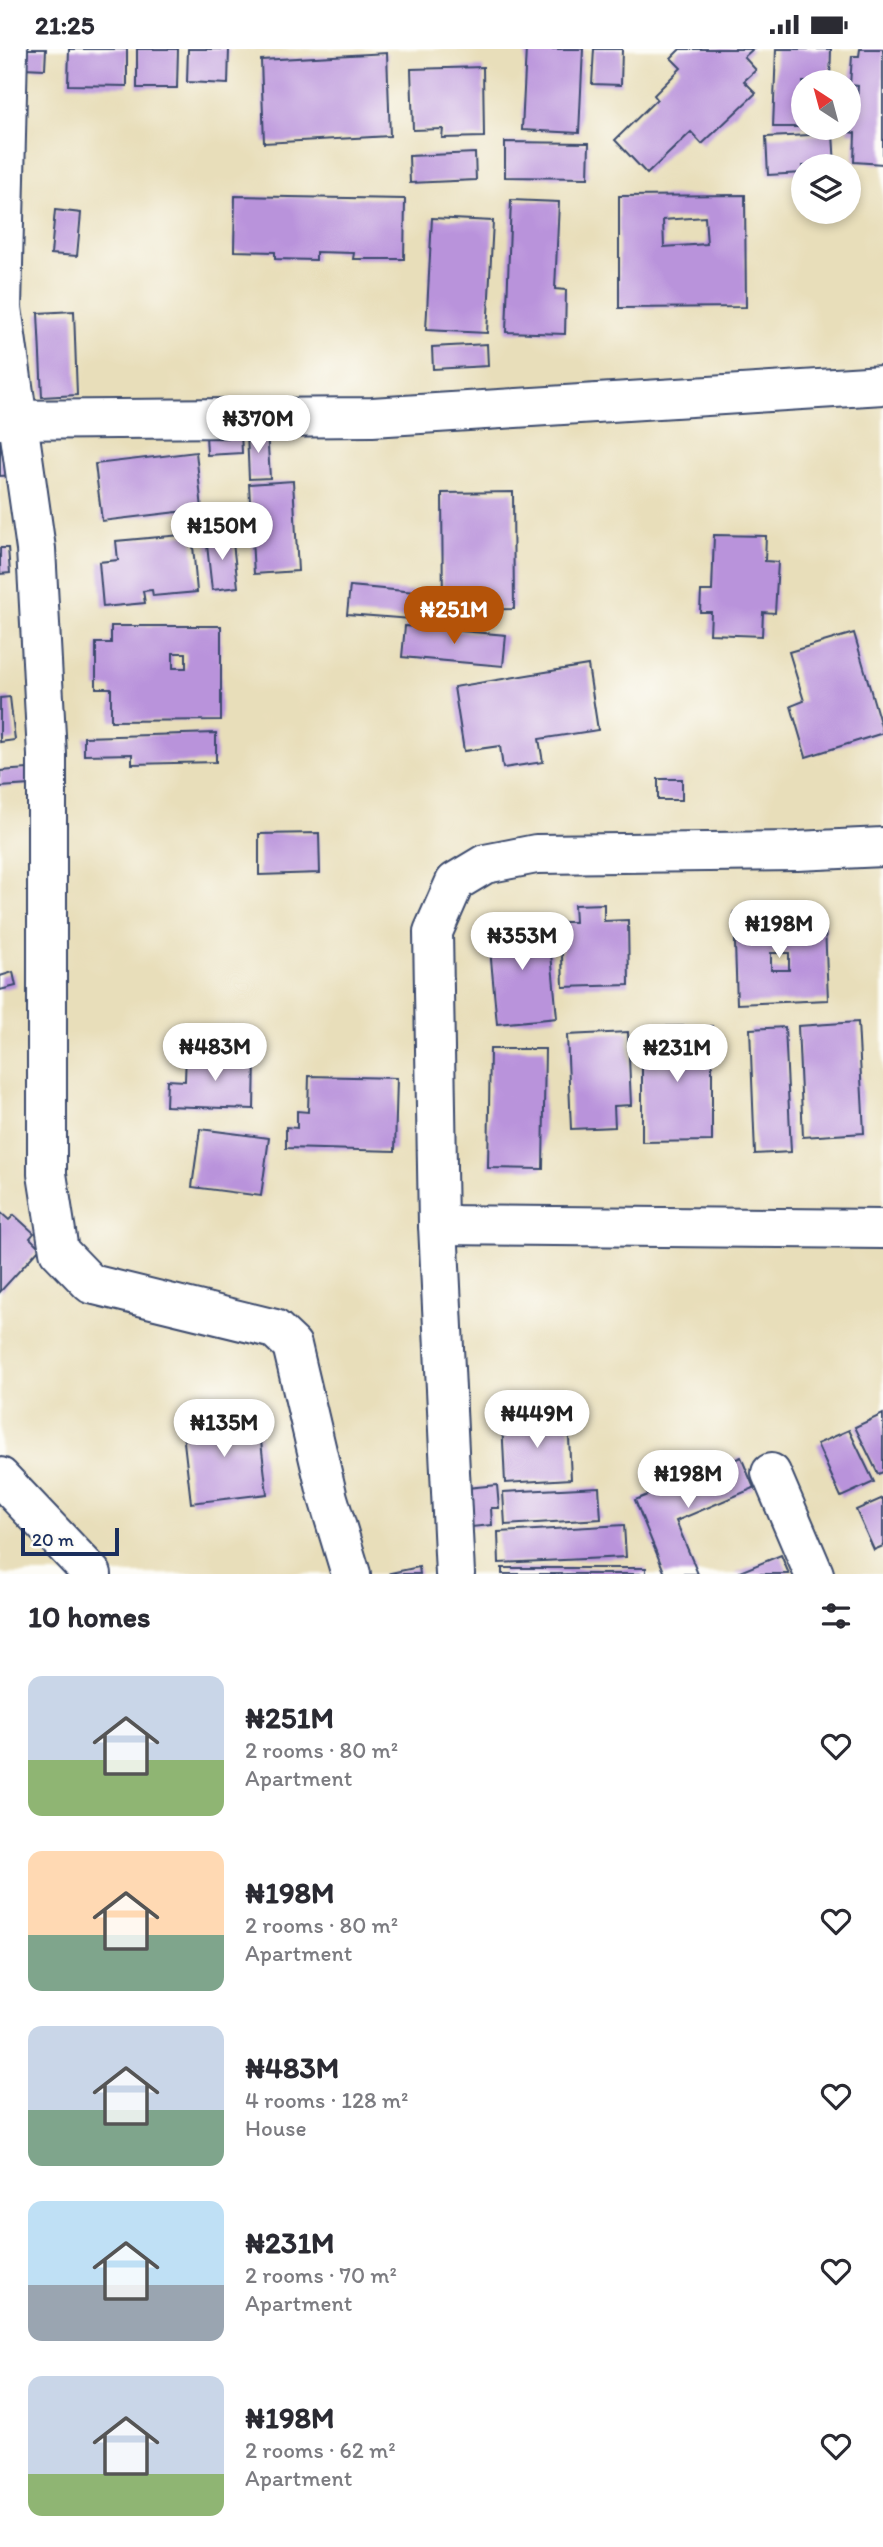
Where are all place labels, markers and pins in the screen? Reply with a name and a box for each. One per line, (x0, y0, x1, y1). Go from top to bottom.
pin: ₦370M (209, 395, 307, 455)
pin: ₦150M (173, 503, 271, 562)
pin: ₦251M (405, 587, 503, 646)
pin: ₦198M (730, 901, 828, 960)
pin: ₦353M (473, 913, 571, 972)
pin: ₦483M (166, 1023, 264, 1083)
pin: ₦231M (628, 1025, 726, 1084)
pin: ₦449M (488, 1391, 586, 1450)
pin: ₦135M (175, 1399, 273, 1459)
pin: ₦198M (639, 1451, 737, 1510)

